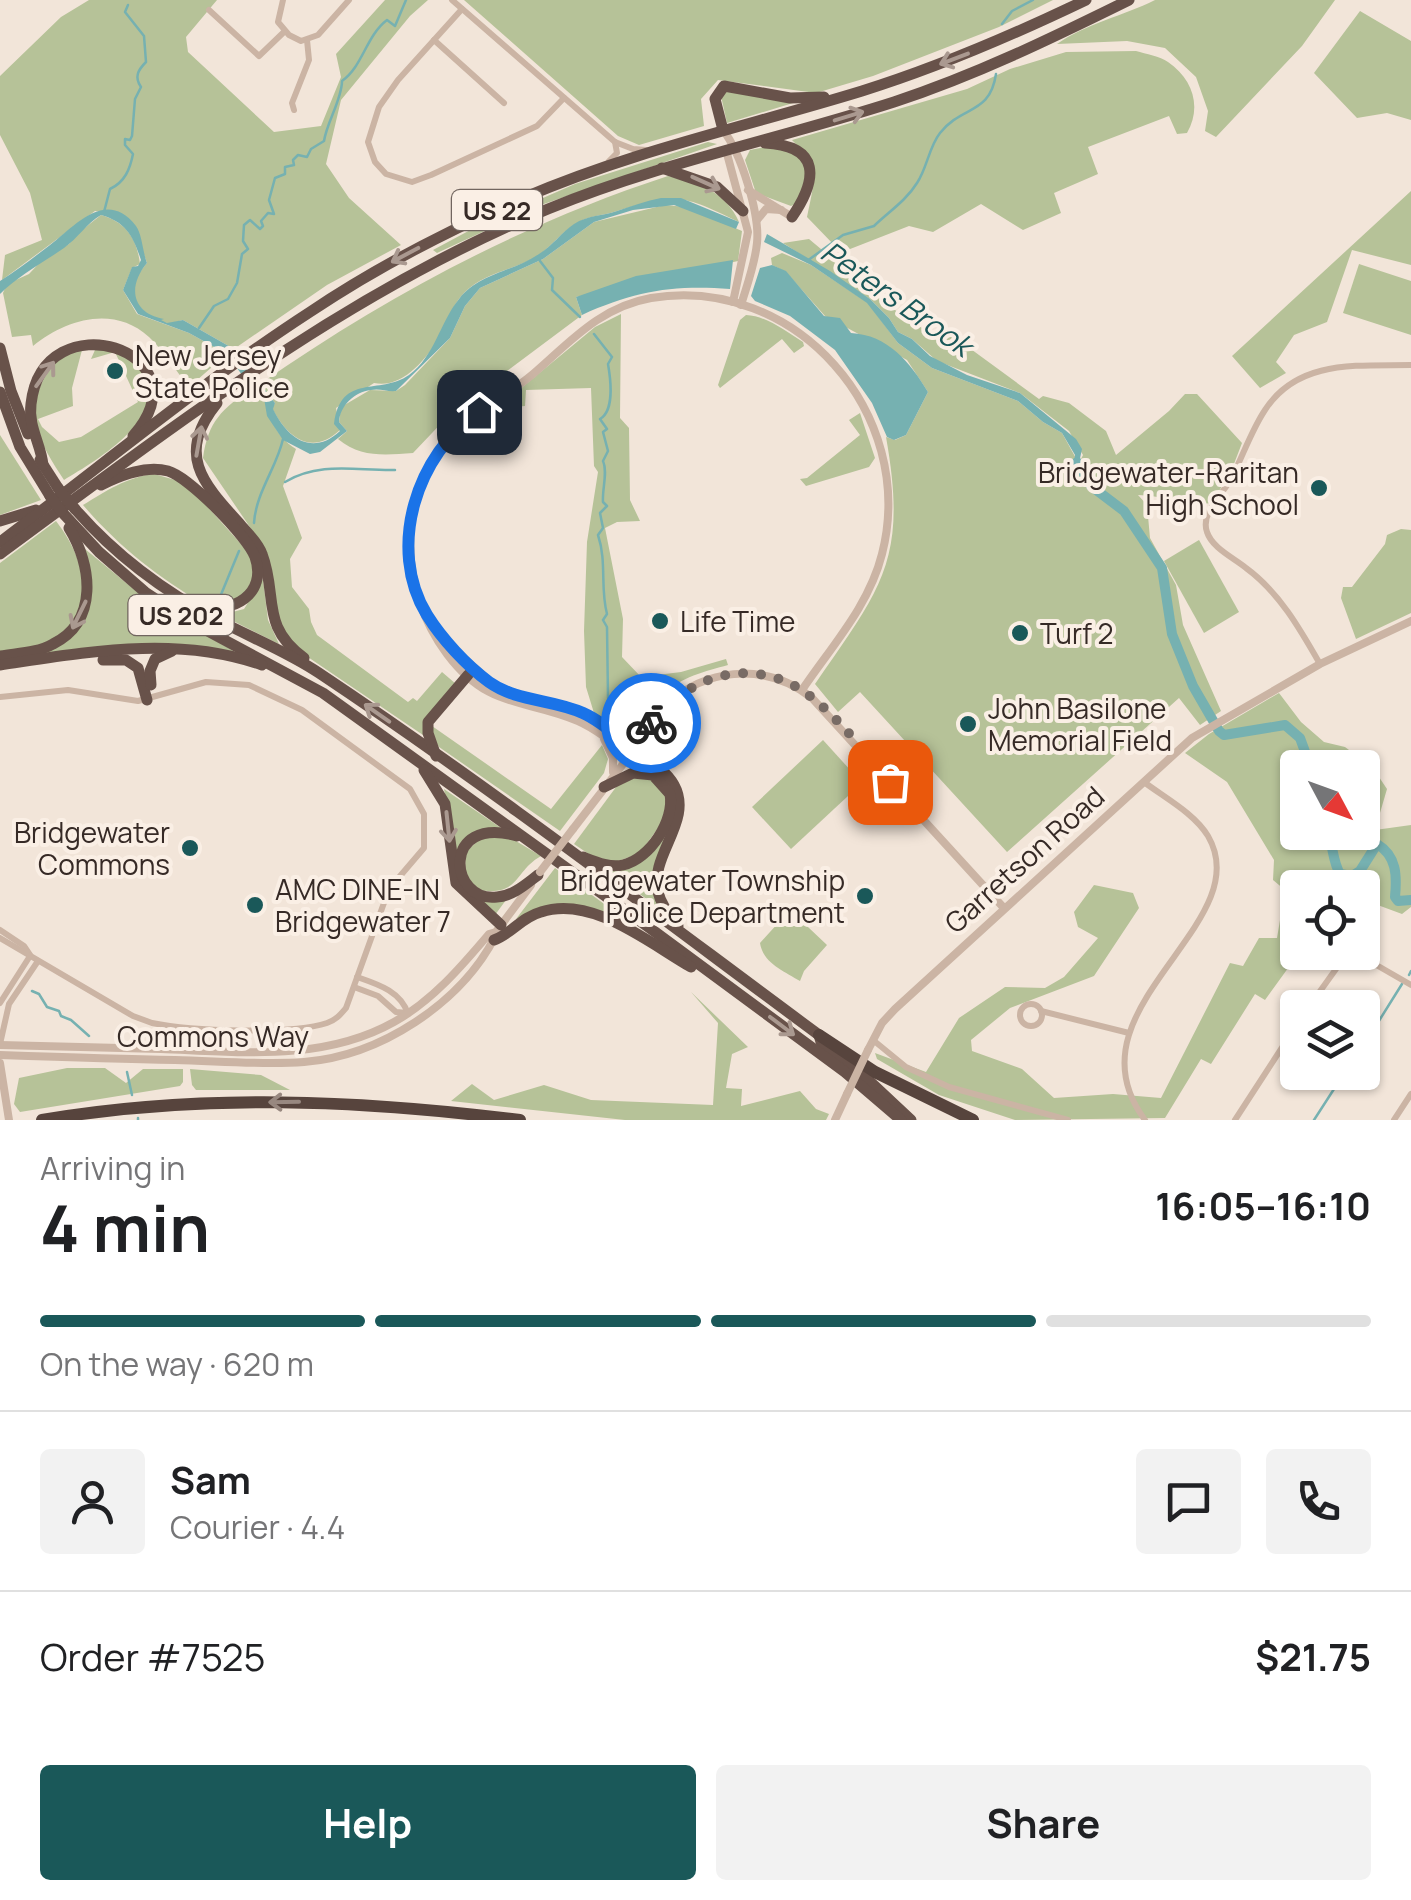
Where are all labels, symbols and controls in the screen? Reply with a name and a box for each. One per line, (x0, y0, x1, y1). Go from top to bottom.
one-way arrow (940, 51, 970, 69)
one-way arrow (832, 106, 864, 124)
one-way arrow (690, 175, 720, 194)
road number: US 22 (452, 190, 542, 230)
water label: Peters Brook (813, 231, 984, 368)
one-way arrow (391, 246, 421, 266)
place label: New Jersey State Police (135, 336, 290, 406)
marker: New Jersey State Police (104, 360, 126, 382)
one-way arrow (34, 361, 55, 388)
pin (437, 370, 522, 455)
icon: home (452, 385, 507, 440)
one-way arrow (190, 425, 209, 458)
place label: Bridgewater-Raritan High School (1038, 453, 1299, 523)
marker: Bridgewater-Raritan High School (1308, 477, 1330, 499)
road number: US 202 (128, 595, 234, 635)
one-way arrow (69, 599, 88, 629)
place label: Life Time (680, 602, 795, 640)
marker: Life Time (649, 610, 671, 632)
place label: Turf 2 (1040, 614, 1114, 652)
marker: Turf 2 (1009, 622, 1031, 644)
courier (601, 673, 701, 773)
place label: John Basilone Memorial Field (988, 689, 1172, 759)
icon: bike (624, 696, 679, 751)
one-way arrow (363, 703, 391, 724)
marker: John Basilone Memorial Field (957, 713, 979, 735)
pin (848, 740, 933, 825)
north arrow (1280, 750, 1380, 850)
map controls (1280, 750, 1380, 1090)
icon: bag (863, 755, 918, 810)
street label: Garretson Road (936, 777, 1112, 941)
one-way arrow (439, 810, 458, 842)
place label: Bridgewater Commons (14, 813, 170, 883)
marker: Bridgewater Commons (179, 837, 201, 859)
place label: Bridgewater Township Police Department (560, 861, 845, 931)
place label: AMC DINE-IN Bridgewater 7 (275, 870, 451, 940)
button: locate (1280, 870, 1380, 970)
marker: Bridgewater Township Police Department (854, 885, 876, 907)
marker: AMC DINE-IN Bridgewater 7 (244, 894, 266, 916)
button: layers (1280, 990, 1380, 1090)
one-way arrow (768, 1015, 795, 1036)
street label: Commons Way (117, 1017, 309, 1055)
one-way arrow (268, 1092, 300, 1112)
text: Arriving in (40, 1146, 185, 1190)
text: 16:05–16:10 (1155, 1179, 1371, 1231)
text: 4 min (40, 1183, 210, 1272)
text: On the way · 620 m (40, 1342, 314, 1386)
button: person (40, 1449, 145, 1554)
button: chat (1136, 1449, 1241, 1554)
button: phone (1266, 1449, 1371, 1554)
text: Sam (170, 1453, 251, 1505)
text: Courier · 4.4 (170, 1505, 345, 1549)
text: Order #7525 (40, 1630, 265, 1682)
text: $21.75 (1255, 1630, 1371, 1682)
button: Help (40, 1765, 696, 1880)
button: Share (716, 1765, 1371, 1880)

